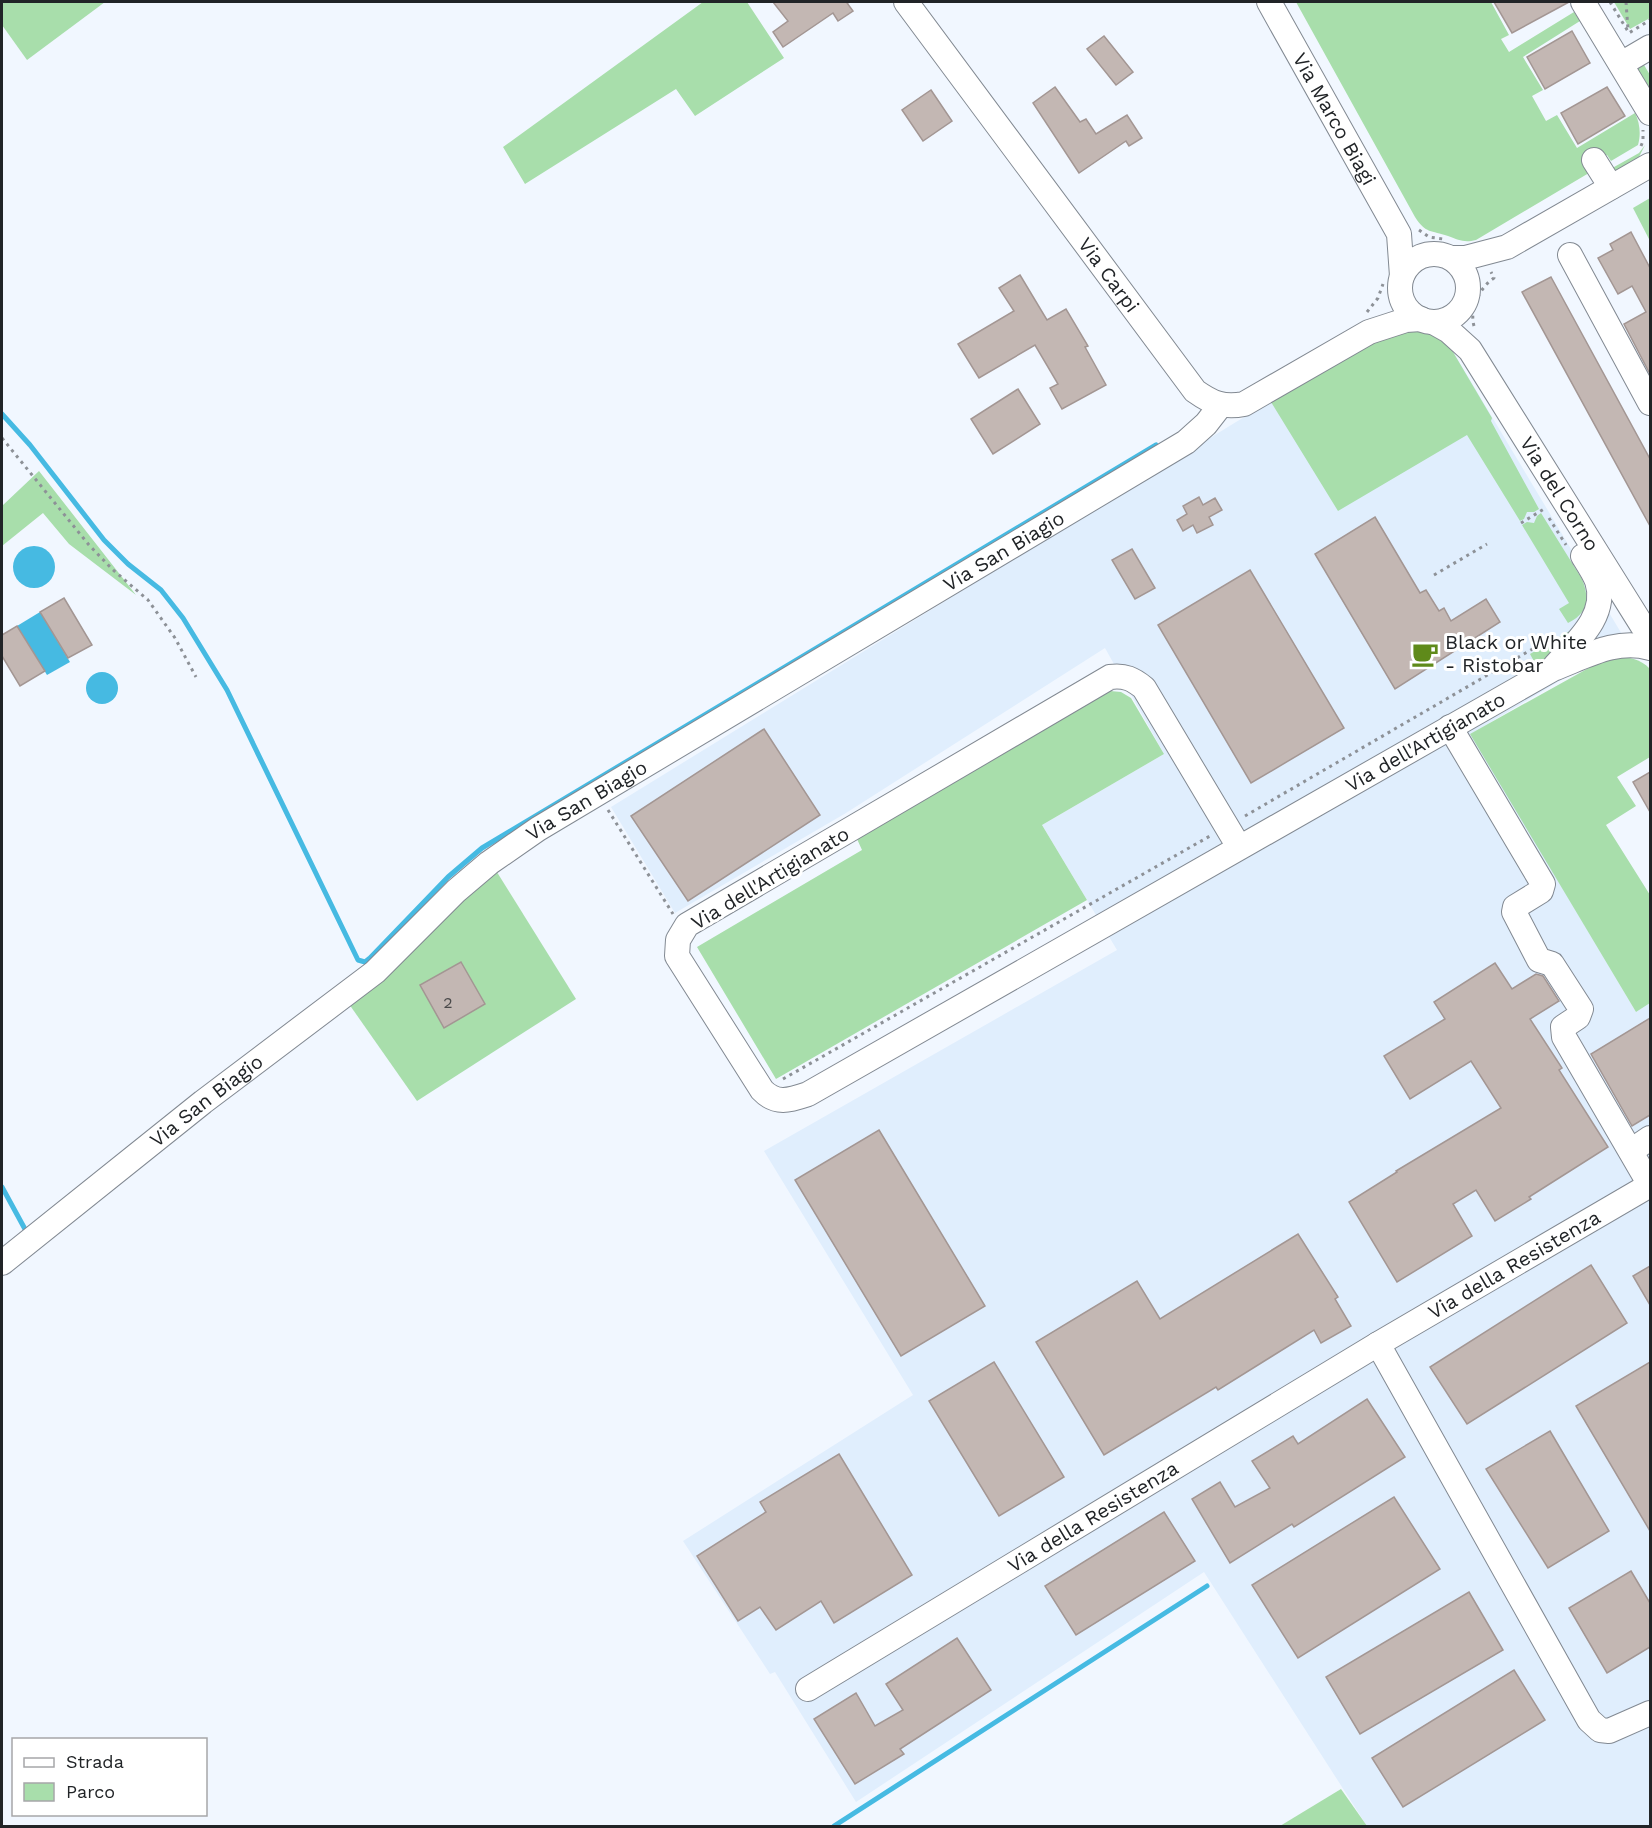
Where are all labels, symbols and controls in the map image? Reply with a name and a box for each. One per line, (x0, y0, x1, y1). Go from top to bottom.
street label: Via Marco Biagi (1288, 49, 1381, 189)
street label: Via Carpi (1073, 233, 1144, 317)
street label: Via del Corno (1515, 432, 1605, 555)
street label: Via San Biagio (939, 506, 1069, 596)
place label: Black or White - Ristobar (1445, 630, 1587, 677)
cafe icon: Black or White - Ristobar (1410, 639, 1440, 669)
street label: Via dell'Artigianato (1341, 687, 1509, 797)
street label: Via San Biagio (521, 755, 651, 846)
street label: Via dell'Artigianato (687, 821, 853, 935)
house number: 2 (443, 993, 453, 1012)
street label: Via San Biagio (145, 1049, 268, 1152)
street label: Via della Resistenza (1424, 1205, 1605, 1324)
street label: Via della Resistenza (1003, 1456, 1183, 1577)
legend (12, 1738, 207, 1816)
text: Strada (66, 1751, 124, 1772)
text: Parco (66, 1781, 115, 1802)

